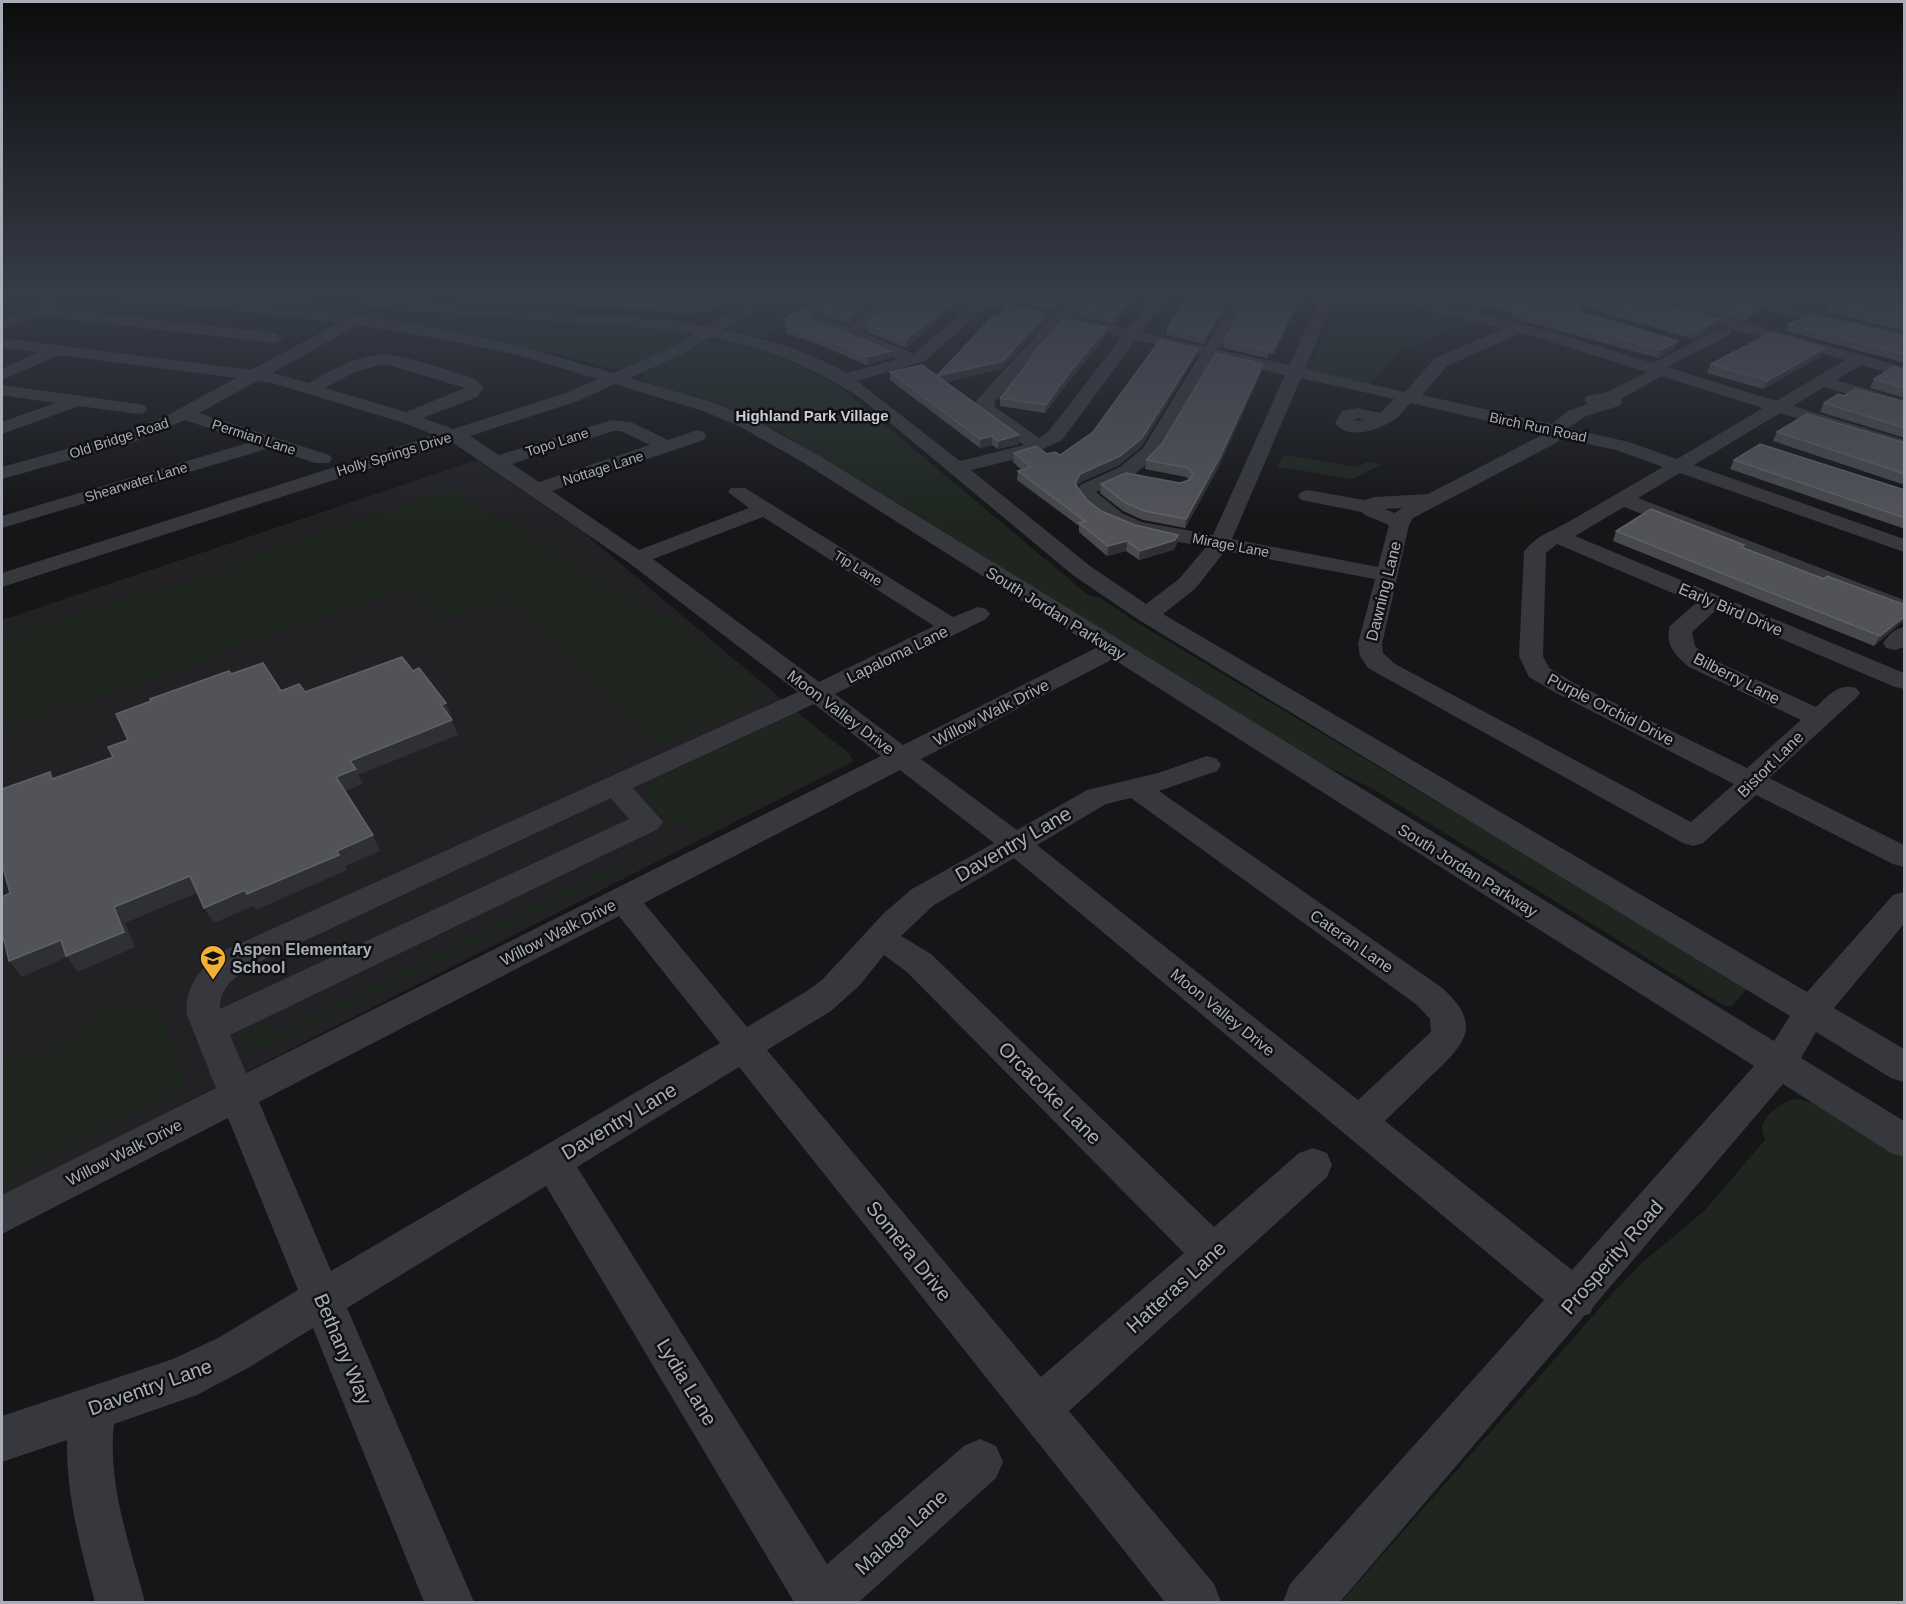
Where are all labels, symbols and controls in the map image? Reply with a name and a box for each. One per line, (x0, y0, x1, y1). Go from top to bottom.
district label: Highland Park Village (735, 407, 889, 424)
street label: Birch Run Road (1488, 409, 1588, 445)
street label: Old Bridge Road (67, 414, 171, 462)
street label: Permian Lane (210, 416, 298, 458)
street label: Topo Lane (523, 424, 591, 460)
street label: Holly Springs Drive (335, 429, 453, 479)
street label: Nottage Lane (561, 447, 646, 489)
street label: Shearwater Lane (83, 459, 190, 505)
street label: Mirage Lane (1191, 530, 1271, 560)
street label: Dawning Lane (1363, 539, 1404, 643)
street label: Tip Lane (831, 547, 885, 589)
street label: South Jordan Parkway (983, 564, 1129, 663)
street label: Early Bird Drive (1676, 580, 1785, 639)
street label: Lapaloma Lane (844, 623, 951, 686)
street label: Bilberry Lane (1691, 649, 1783, 707)
street label: Moon Valley Drive (784, 667, 897, 758)
street label: Purple Orchid Drive (1545, 670, 1677, 749)
street label: Willow Walk Drive (931, 676, 1052, 749)
street label: Bistort Lane (1734, 728, 1807, 801)
street label: Daventry Lane (951, 802, 1075, 886)
street label: South Jordan Parkway (1395, 821, 1541, 920)
street label: Willow Walk Drive (498, 896, 619, 969)
street label: Cateran Lane (1307, 907, 1396, 976)
place label: Aspen Elementary School (232, 941, 372, 976)
school or university icon: Aspen Elementary School (198, 943, 228, 981)
street label: Moon Valley Drive (1167, 965, 1278, 1060)
street label: Orcacoke Lane (994, 1037, 1106, 1149)
street label: Daventry Lane (558, 1078, 680, 1164)
street label: Willow Walk Drive (64, 1116, 185, 1189)
street label: Prosperity Road (1557, 1196, 1667, 1318)
street label: Somera Drive (862, 1197, 956, 1305)
street label: Hatteras Lane (1122, 1237, 1230, 1337)
street label: Bethany Way (310, 1290, 376, 1408)
street label: Lydia Lane (653, 1335, 721, 1429)
street label: Daventry Lane (85, 1354, 215, 1420)
street label: Malaga Lane (851, 1485, 951, 1579)

